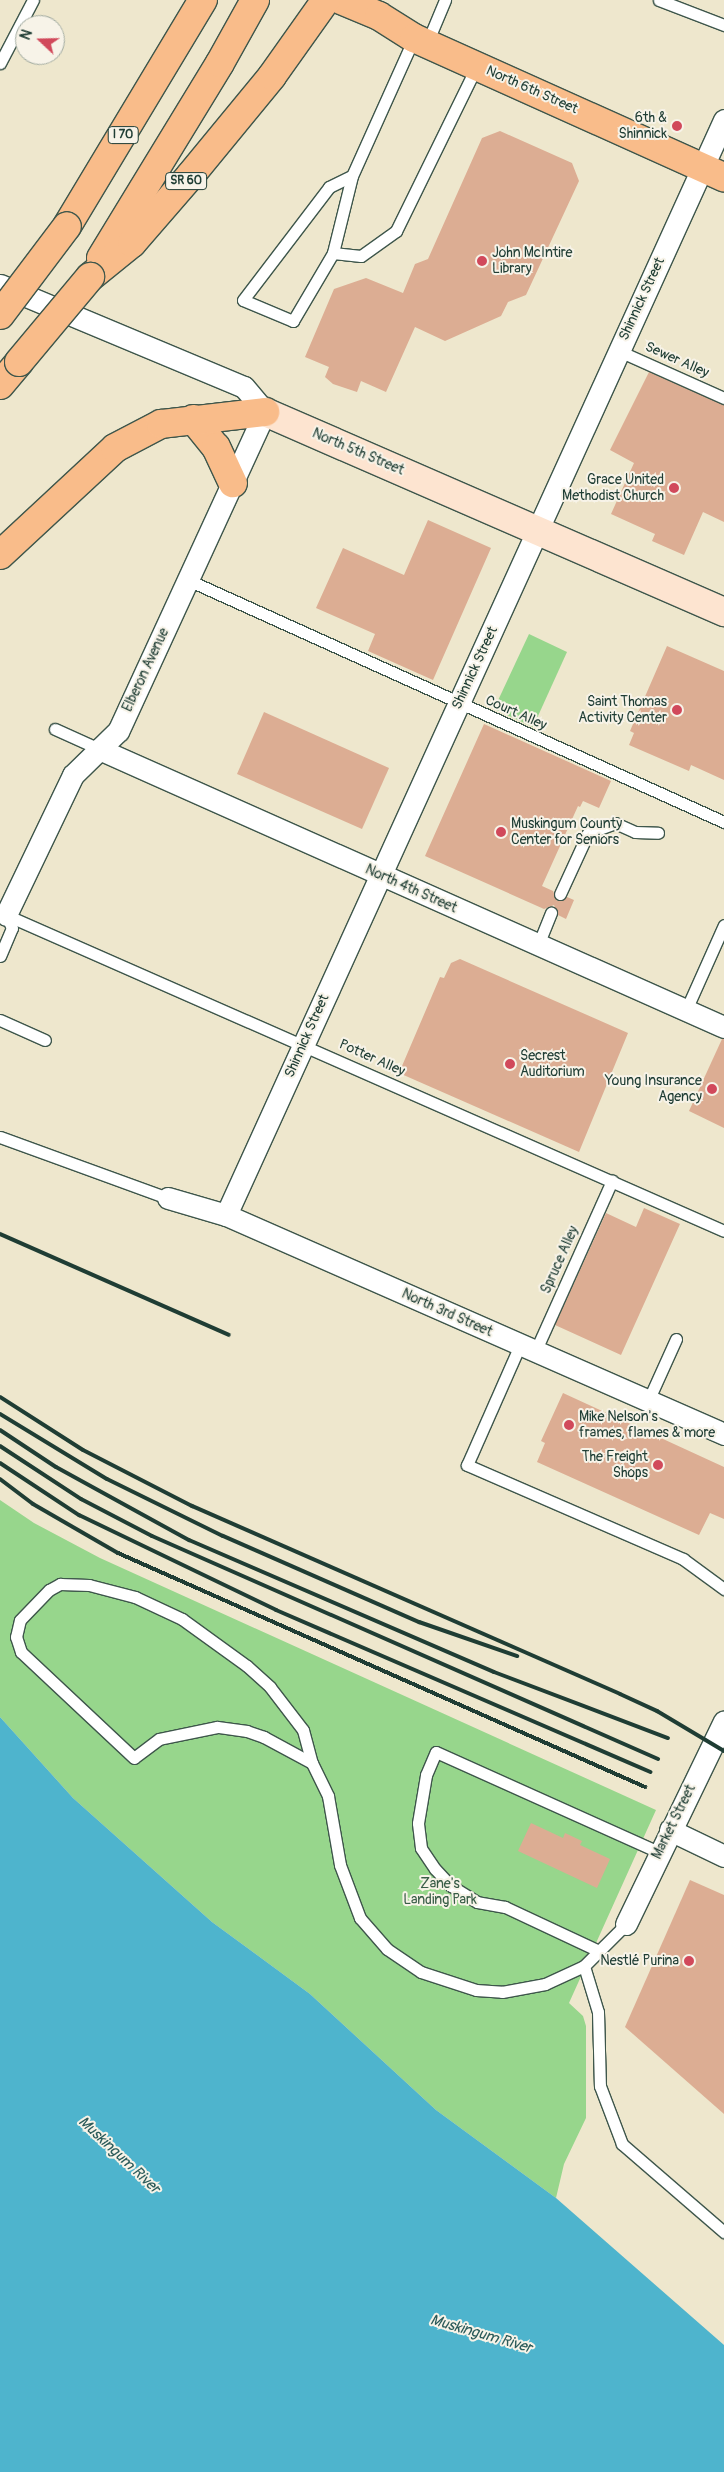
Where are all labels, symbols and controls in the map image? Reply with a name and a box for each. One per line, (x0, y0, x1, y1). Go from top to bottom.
north arrow (15, 15, 65, 65)
text: N (17, 27, 36, 42)
street label: North 6th Street (484, 62, 580, 118)
place label: 6th & Shinnick (618, 110, 667, 142)
marker: 6th & Shinnick (671, 120, 683, 132)
road number: I 70 (107, 126, 139, 144)
road number: SR 60 (165, 172, 207, 190)
place label: John McIntire Library (492, 245, 572, 278)
marker: John McIntire Library (476, 255, 488, 267)
street label: Shinnick Street (615, 255, 669, 343)
street label: Sewer Alley (642, 338, 712, 382)
street label: North 5th Street (310, 425, 406, 479)
place label: Grace United Methodist Church (562, 472, 664, 504)
marker: Grace United Methodist Church (668, 482, 680, 494)
street label: Shinnick Street (448, 624, 502, 712)
street label: Elberon Avenue (119, 625, 173, 715)
street label: Court Alley (483, 692, 549, 734)
place label: Saint Thomas Activity Center (578, 694, 667, 726)
marker: Saint Thomas Activity Center (671, 704, 683, 716)
place label: Muskingum County Center for Seniors (511, 816, 622, 849)
marker: Muskingum County Center for Seniors (495, 826, 507, 838)
street label: North 4th Street (363, 861, 459, 917)
street label: Shinnick Street (281, 992, 333, 1080)
street label: Potter Alley (337, 1036, 407, 1080)
place label: Secrest Auditorium (520, 1048, 585, 1080)
marker: Secrest Auditorium (504, 1058, 516, 1070)
place label: Young Insurance Agency (605, 1073, 702, 1106)
marker: Young Insurance Agency (706, 1083, 718, 1095)
street label: Spruce Alley (538, 1223, 582, 1297)
street label: North 3rd Street (399, 1285, 495, 1341)
place label: Mike Nelson's frames, flames & more (579, 1409, 715, 1441)
marker: Mike Nelson's frames, flames & more (563, 1419, 575, 1431)
place label: The Freight Shops (582, 1449, 648, 1481)
marker: The Freight Shops (652, 1459, 664, 1471)
street label: Market Street (649, 1782, 699, 1862)
park label: Zane's Landing Park (403, 1876, 477, 1908)
place label: Nestlé Purina (600, 1953, 679, 1969)
marker: Nestlé Purina (683, 1955, 695, 1967)
water label: Muskingum River (75, 2113, 163, 2197)
water label: Muskingum River (428, 2311, 534, 2357)

